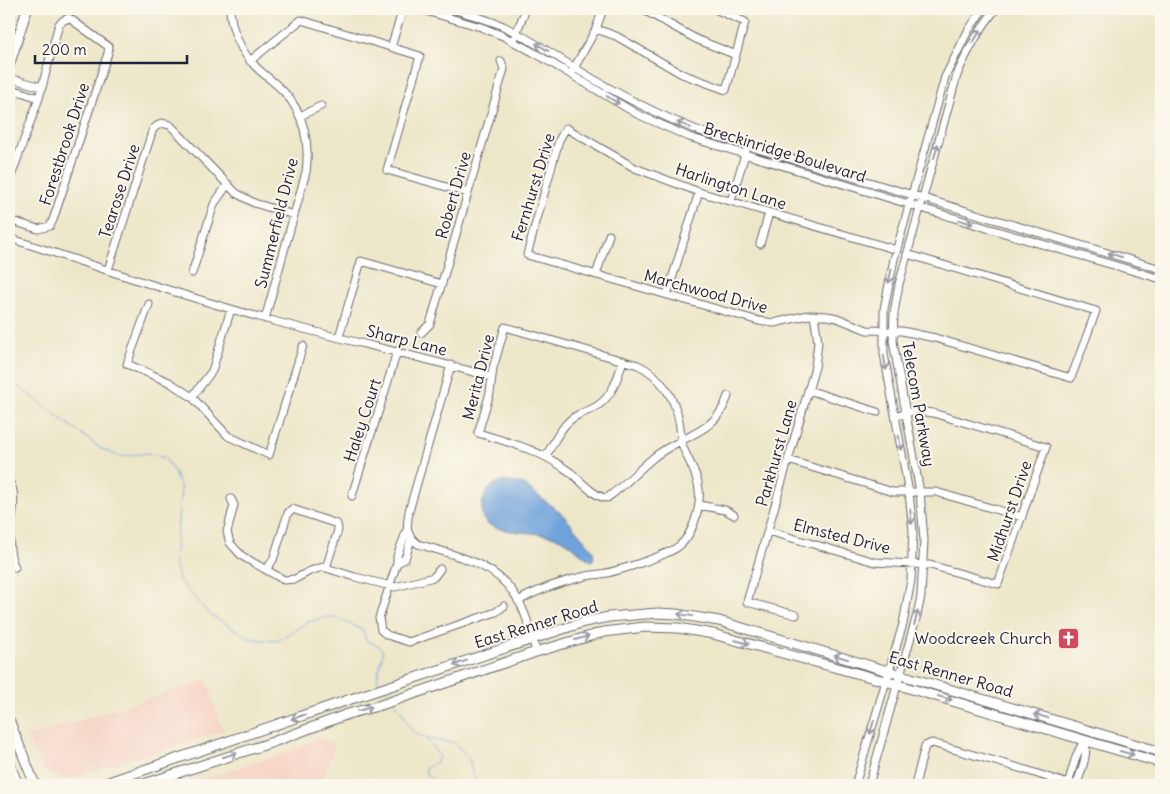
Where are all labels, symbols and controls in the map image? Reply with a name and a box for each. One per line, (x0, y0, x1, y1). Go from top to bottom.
one-way arrow (973, 30, 983, 44)
scale bar (35, 32, 188, 64)
text: 200 m (42, 40, 87, 59)
one-way arrow (536, 41, 550, 51)
street label: Forestbrook Drive (35, 80, 93, 208)
one-way arrow (605, 96, 619, 106)
street label: Breckinridge Boulevard (701, 118, 869, 186)
one-way arrow (677, 119, 692, 128)
street label: Fernhurst Drive (507, 131, 559, 243)
street label: Tearose Drive (94, 141, 144, 241)
one-way arrow (931, 144, 941, 160)
street label: Robert Drive (431, 149, 475, 241)
street label: Summerfield Drive (250, 156, 302, 290)
street label: Harlington Lane (673, 159, 789, 213)
one-way arrow (958, 217, 974, 227)
one-way arrow (1107, 250, 1123, 260)
street label: Marchwood Drive (642, 265, 770, 317)
one-way arrow (885, 267, 894, 283)
street label: Sharp Lane (365, 320, 449, 360)
street label: Merita Drive (458, 332, 498, 422)
street label: Telecom Parkway (898, 340, 940, 468)
one-way arrow (881, 355, 891, 371)
street label: Haley Court (339, 375, 385, 464)
street label: Parkhurst Lane (751, 397, 801, 509)
one-way arrow (895, 435, 905, 451)
street label: Midhurst Drive (982, 458, 1036, 564)
one-way arrow (907, 509, 916, 525)
street label: Elmsted Drive (791, 514, 893, 558)
street label: East Renner Road (472, 596, 600, 652)
one-way arrow (677, 610, 693, 620)
one-way arrow (912, 610, 921, 626)
church icon: Woodcreek Church (1056, 626, 1080, 650)
place label: Woodcreek Church (914, 628, 1052, 648)
one-way arrow (574, 633, 590, 643)
one-way arrow (734, 637, 750, 647)
street label: East Renner Road (887, 647, 1015, 701)
one-way arrow (834, 651, 850, 661)
one-way arrow (452, 659, 468, 669)
one-way arrow (936, 694, 952, 704)
one-way arrow (356, 704, 372, 714)
one-way arrow (1034, 711, 1050, 721)
one-way arrow (291, 713, 306, 722)
one-way arrow (866, 719, 876, 735)
one-way arrow (1119, 748, 1135, 758)
one-way arrow (222, 749, 238, 759)

